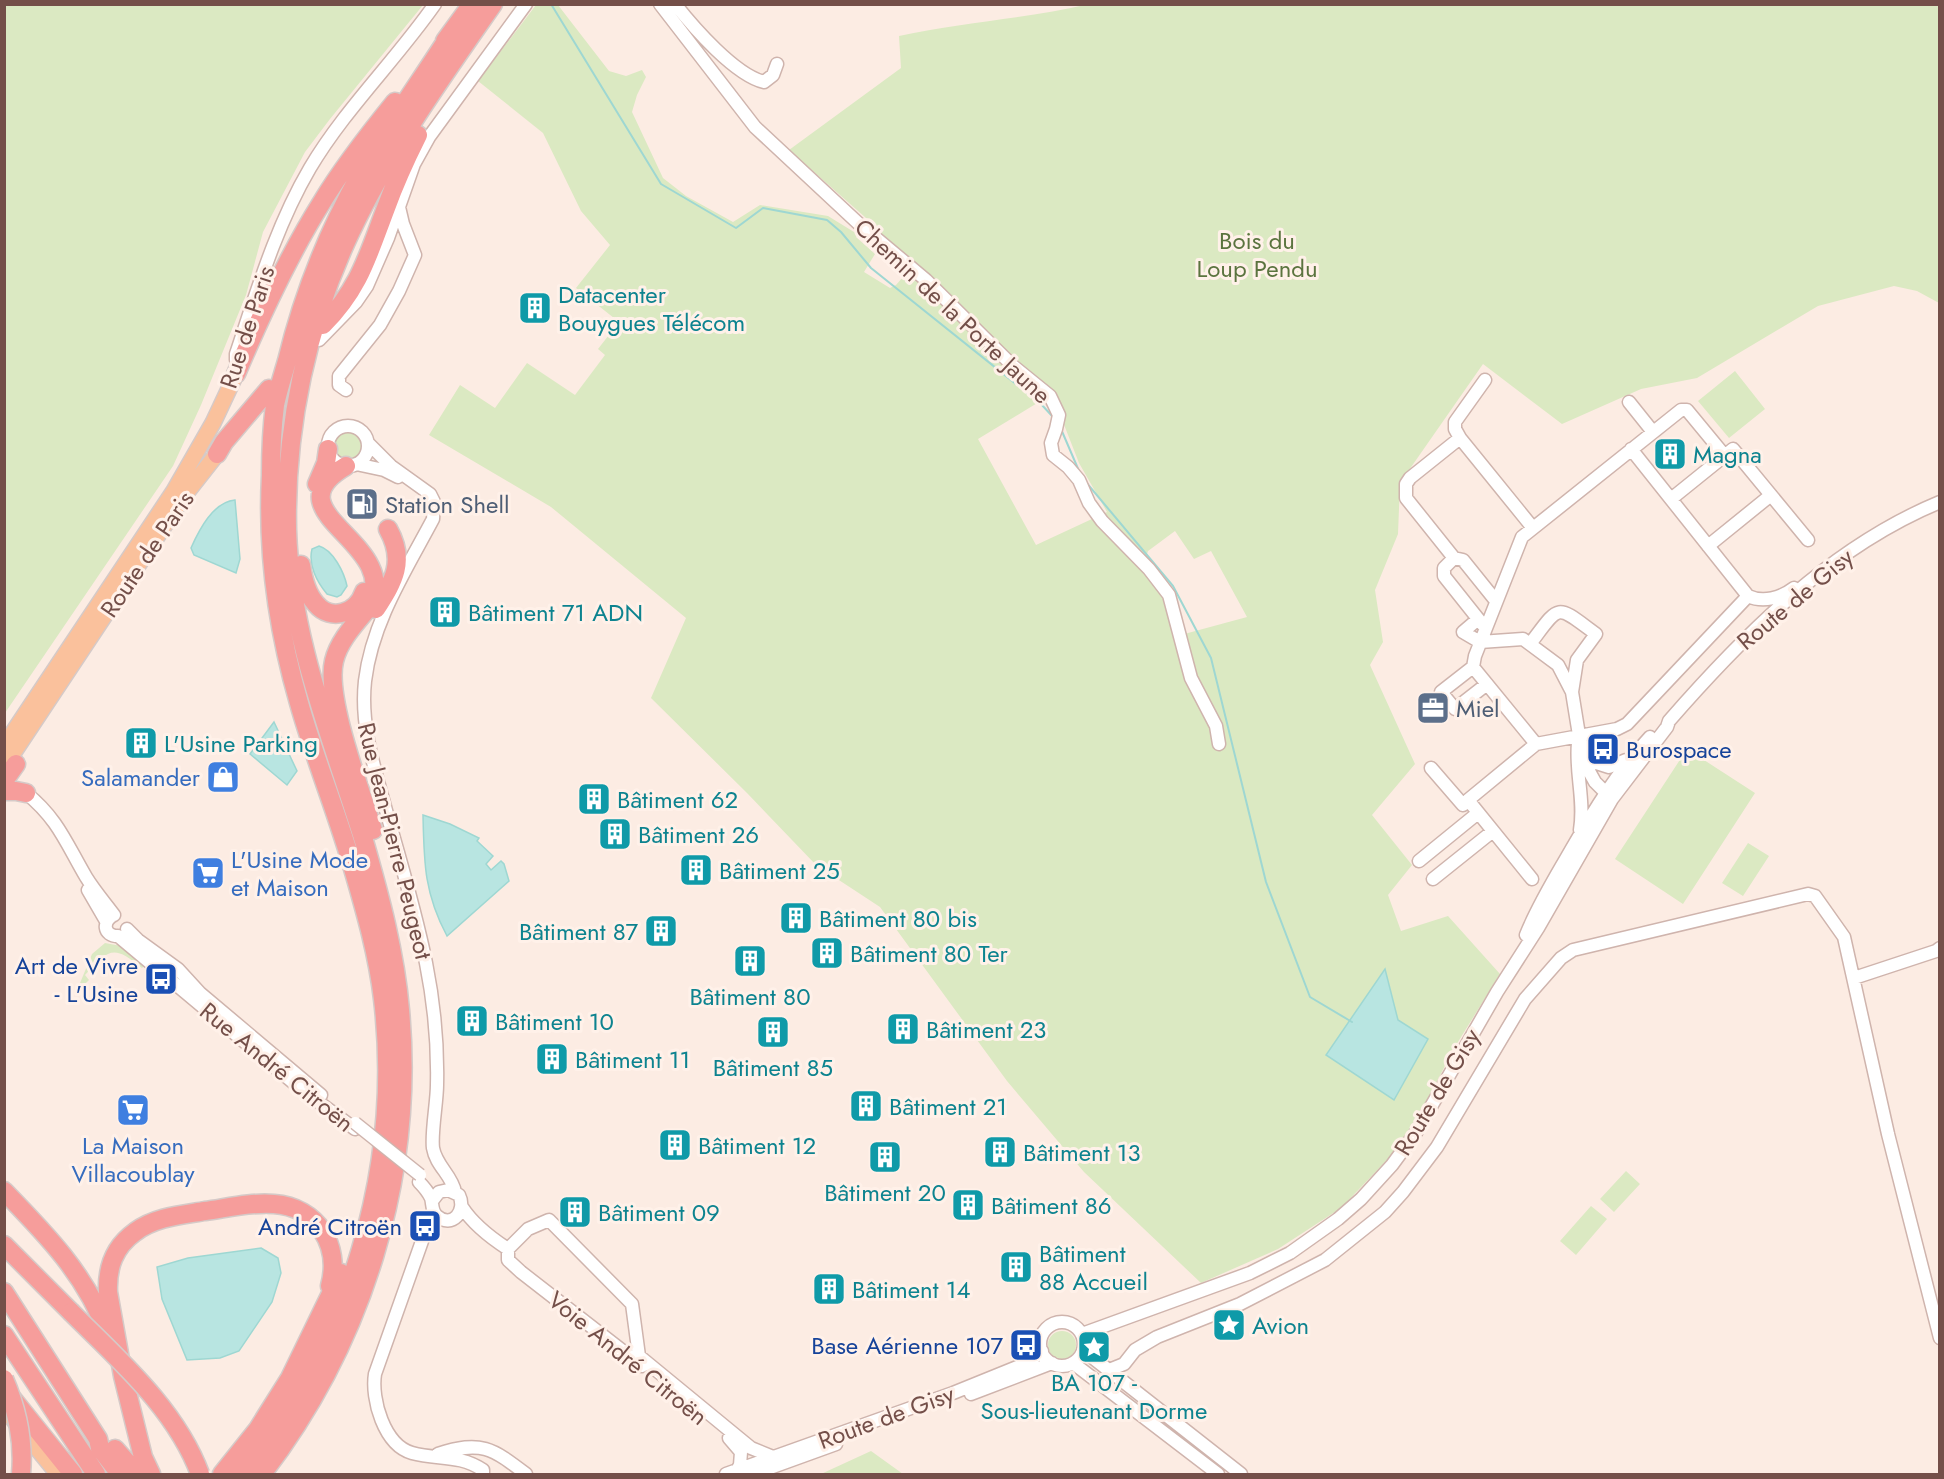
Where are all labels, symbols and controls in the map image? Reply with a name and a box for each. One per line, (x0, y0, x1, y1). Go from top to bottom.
street label: Chemin de la Porte Jaune (847, 210, 1059, 412)
park label: Bois du Loup Pendu (1196, 223, 1318, 286)
street label: Rue de Paris (211, 261, 283, 393)
place label: Datacenter Bouygues Télécom (558, 277, 745, 340)
building icon: Datacenter Bouygues Télécom (517, 290, 553, 326)
building icon: Magna (1652, 436, 1688, 472)
place label: Magna (1693, 437, 1762, 472)
street label: Route de Paris (92, 484, 202, 624)
fuel station icon: Station Shell (344, 486, 380, 522)
place label: Station Shell (385, 487, 510, 522)
street label: Route de Gisy (1729, 539, 1861, 658)
building icon: Bâtiment 71 ADN (427, 594, 463, 630)
place label: Bâtiment 71 ADN (468, 595, 643, 630)
office icon: Miel (1415, 690, 1451, 726)
place label: Miel (1456, 691, 1500, 726)
street label: Rue Jean-Pierre Peugeot (349, 719, 441, 963)
building icon: L'Usine Parking (123, 725, 159, 761)
place label: L'Usine Parking (164, 726, 318, 761)
bus stop icon: Burospace (1585, 731, 1621, 767)
place label: Burospace (1626, 732, 1732, 767)
shop icon: Salamander (205, 759, 241, 795)
place label: Salamander (81, 760, 201, 795)
building icon: Bâtiment 62 (576, 781, 612, 817)
place label: Bâtiment 62 (617, 782, 738, 817)
building icon: Bâtiment 26 (597, 816, 633, 852)
place label: Bâtiment 26 (638, 817, 759, 852)
place label: L'Usine Mode et Maison (231, 842, 368, 905)
building icon: Bâtiment 25 (678, 852, 714, 888)
place label: Bâtiment 25 (719, 853, 840, 888)
supermarket icon: L'Usine Mode et Maison (190, 855, 226, 891)
building icon: Bâtiment 80 bis (778, 900, 814, 936)
place label: Bâtiment 80 bis (819, 901, 977, 936)
building icon: Bâtiment 87 (643, 913, 679, 949)
place label: Bâtiment 87 (519, 914, 638, 949)
building icon: Bâtiment 80 Ter (809, 935, 845, 971)
place label: Bâtiment 80 Ter (850, 936, 1008, 971)
building icon: Bâtiment 80 (732, 943, 768, 979)
place label: Art de Vivre - L'Usine (15, 948, 138, 1011)
bus stop icon: Art de Vivre - L'Usine (143, 961, 179, 997)
place label: Bâtiment 80 (689, 979, 811, 1014)
street label: Rue André Citroën (192, 994, 362, 1140)
building icon: Bâtiment 10 (454, 1003, 490, 1039)
place label: Bâtiment 10 (495, 1004, 614, 1039)
building icon: Bâtiment 23 (885, 1011, 921, 1047)
place label: Bâtiment 23 (926, 1012, 1046, 1047)
building icon: Bâtiment 85 (755, 1014, 791, 1050)
street label: Route de Gisy (1385, 1021, 1489, 1162)
building icon: Bâtiment 11 (534, 1041, 570, 1077)
place label: Bâtiment 11 (575, 1042, 690, 1077)
place label: Bâtiment 85 (713, 1050, 833, 1085)
building icon: Bâtiment 21 (848, 1088, 884, 1124)
place label: Bâtiment 21 (889, 1089, 1007, 1124)
supermarket icon: La Maison Villacoublay (115, 1092, 151, 1128)
building icon: Bâtiment 12 (657, 1127, 693, 1163)
place label: La Maison Villacoublay (71, 1128, 195, 1191)
place label: Bâtiment 12 (698, 1128, 816, 1163)
building icon: Bâtiment 13 (982, 1134, 1018, 1170)
place label: Bâtiment 13 (1023, 1135, 1141, 1170)
building icon: Bâtiment 20 (867, 1139, 903, 1175)
place label: Bâtiment 20 (824, 1175, 946, 1210)
building icon: Bâtiment 86 (950, 1187, 986, 1223)
place label: Bâtiment 86 (991, 1188, 1112, 1223)
building icon: Bâtiment 09 (557, 1194, 593, 1230)
place label: Bâtiment 09 (598, 1195, 720, 1230)
bus stop icon: André Citroën (407, 1208, 443, 1244)
place label: André Citroën (258, 1209, 402, 1244)
place label: Bâtiment 88 Accueil (1039, 1236, 1148, 1299)
building icon: Bâtiment 88 Accueil (998, 1249, 1034, 1285)
building icon: Bâtiment 14 (811, 1271, 847, 1307)
place label: Bâtiment 14 (852, 1272, 970, 1307)
street label: Voie André Citroën (541, 1282, 715, 1434)
place icon: Avion (1211, 1307, 1247, 1343)
place label: Avion (1252, 1308, 1309, 1343)
bus stop icon: Base Aérienne 107 (1008, 1327, 1044, 1363)
place label: Base Aérienne 107 (811, 1328, 1003, 1363)
place icon: BA 107 - Sous-lieutenant Dorme (1076, 1329, 1112, 1365)
place label: BA 107 - Sous-lieutenant Dorme (981, 1365, 1207, 1428)
street label: Route de Gisy (813, 1376, 959, 1458)

